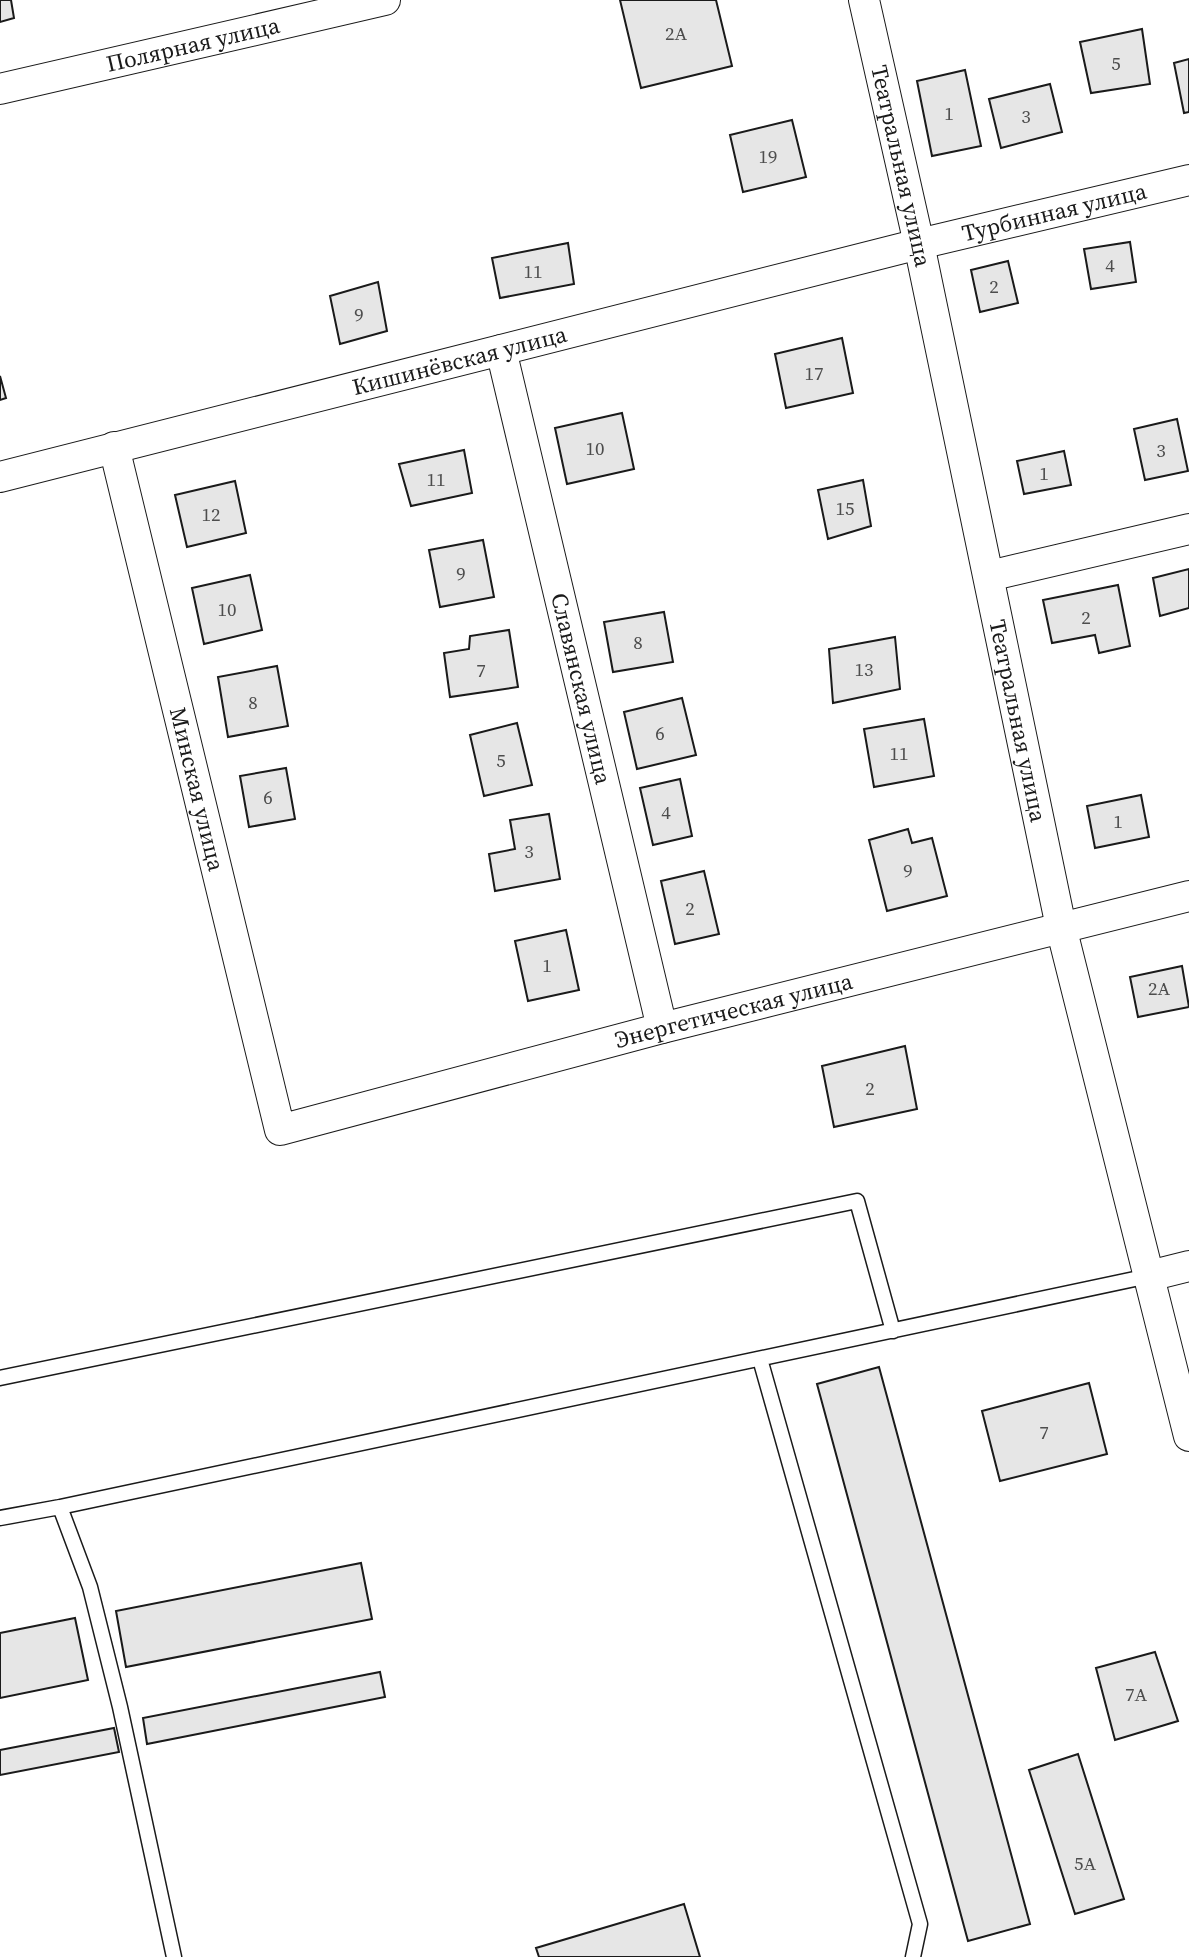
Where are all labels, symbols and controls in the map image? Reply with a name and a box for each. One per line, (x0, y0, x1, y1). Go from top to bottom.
street label: Полярная улица (103, 9, 283, 80)
house number: 2А (665, 20, 687, 46)
house number: 5 (1111, 50, 1121, 76)
street label: Театральная улица (863, 62, 939, 270)
house number: 1 (944, 100, 954, 126)
house number: 3 (1021, 103, 1031, 129)
house number: 19 (758, 143, 778, 169)
street label: Турбинная улица (959, 175, 1150, 249)
house number: 4 (1105, 252, 1115, 278)
house number: 11 (523, 258, 543, 284)
house number: 2 (989, 273, 999, 299)
house number: 9 (354, 301, 364, 327)
street label: Кишинёвская улица (349, 318, 570, 403)
house number: 17 (804, 360, 824, 386)
house number: 10 (585, 435, 605, 461)
house number: 3 (1156, 437, 1166, 463)
house number: 1 (1039, 460, 1049, 486)
house number: 11 (426, 466, 446, 492)
house number: 15 (835, 495, 855, 521)
house number: 12 (201, 501, 221, 527)
house number: 9 (456, 560, 466, 586)
street label: Славянская улица (543, 590, 620, 788)
house number: 10 (217, 596, 237, 622)
house number: 2 (1081, 604, 1091, 630)
street label: Театральная улица (981, 617, 1055, 825)
house number: 8 (633, 629, 643, 655)
house number: 13 (854, 656, 874, 682)
house number: 7 (476, 657, 486, 683)
house number: 8 (248, 689, 258, 715)
street label: Минская улица (162, 704, 233, 875)
house number: 6 (655, 720, 665, 746)
house number: 11 (889, 740, 909, 766)
house number: 5 (496, 747, 506, 773)
house number: 6 (263, 784, 273, 810)
house number: 4 (661, 799, 671, 825)
house number: 1 (1113, 808, 1123, 834)
house number: 3 (524, 838, 534, 864)
house number: 9 (903, 857, 913, 883)
house number: 2 (685, 895, 695, 921)
house number: 1 (542, 952, 552, 978)
street label: Энергетическая улица (611, 965, 856, 1056)
house number: 2А (1148, 975, 1170, 1001)
house number: 2 (865, 1075, 875, 1101)
house number: 7 (1039, 1419, 1049, 1445)
house number: 7А (1125, 1681, 1147, 1707)
house number: 5А (1074, 1850, 1096, 1876)

